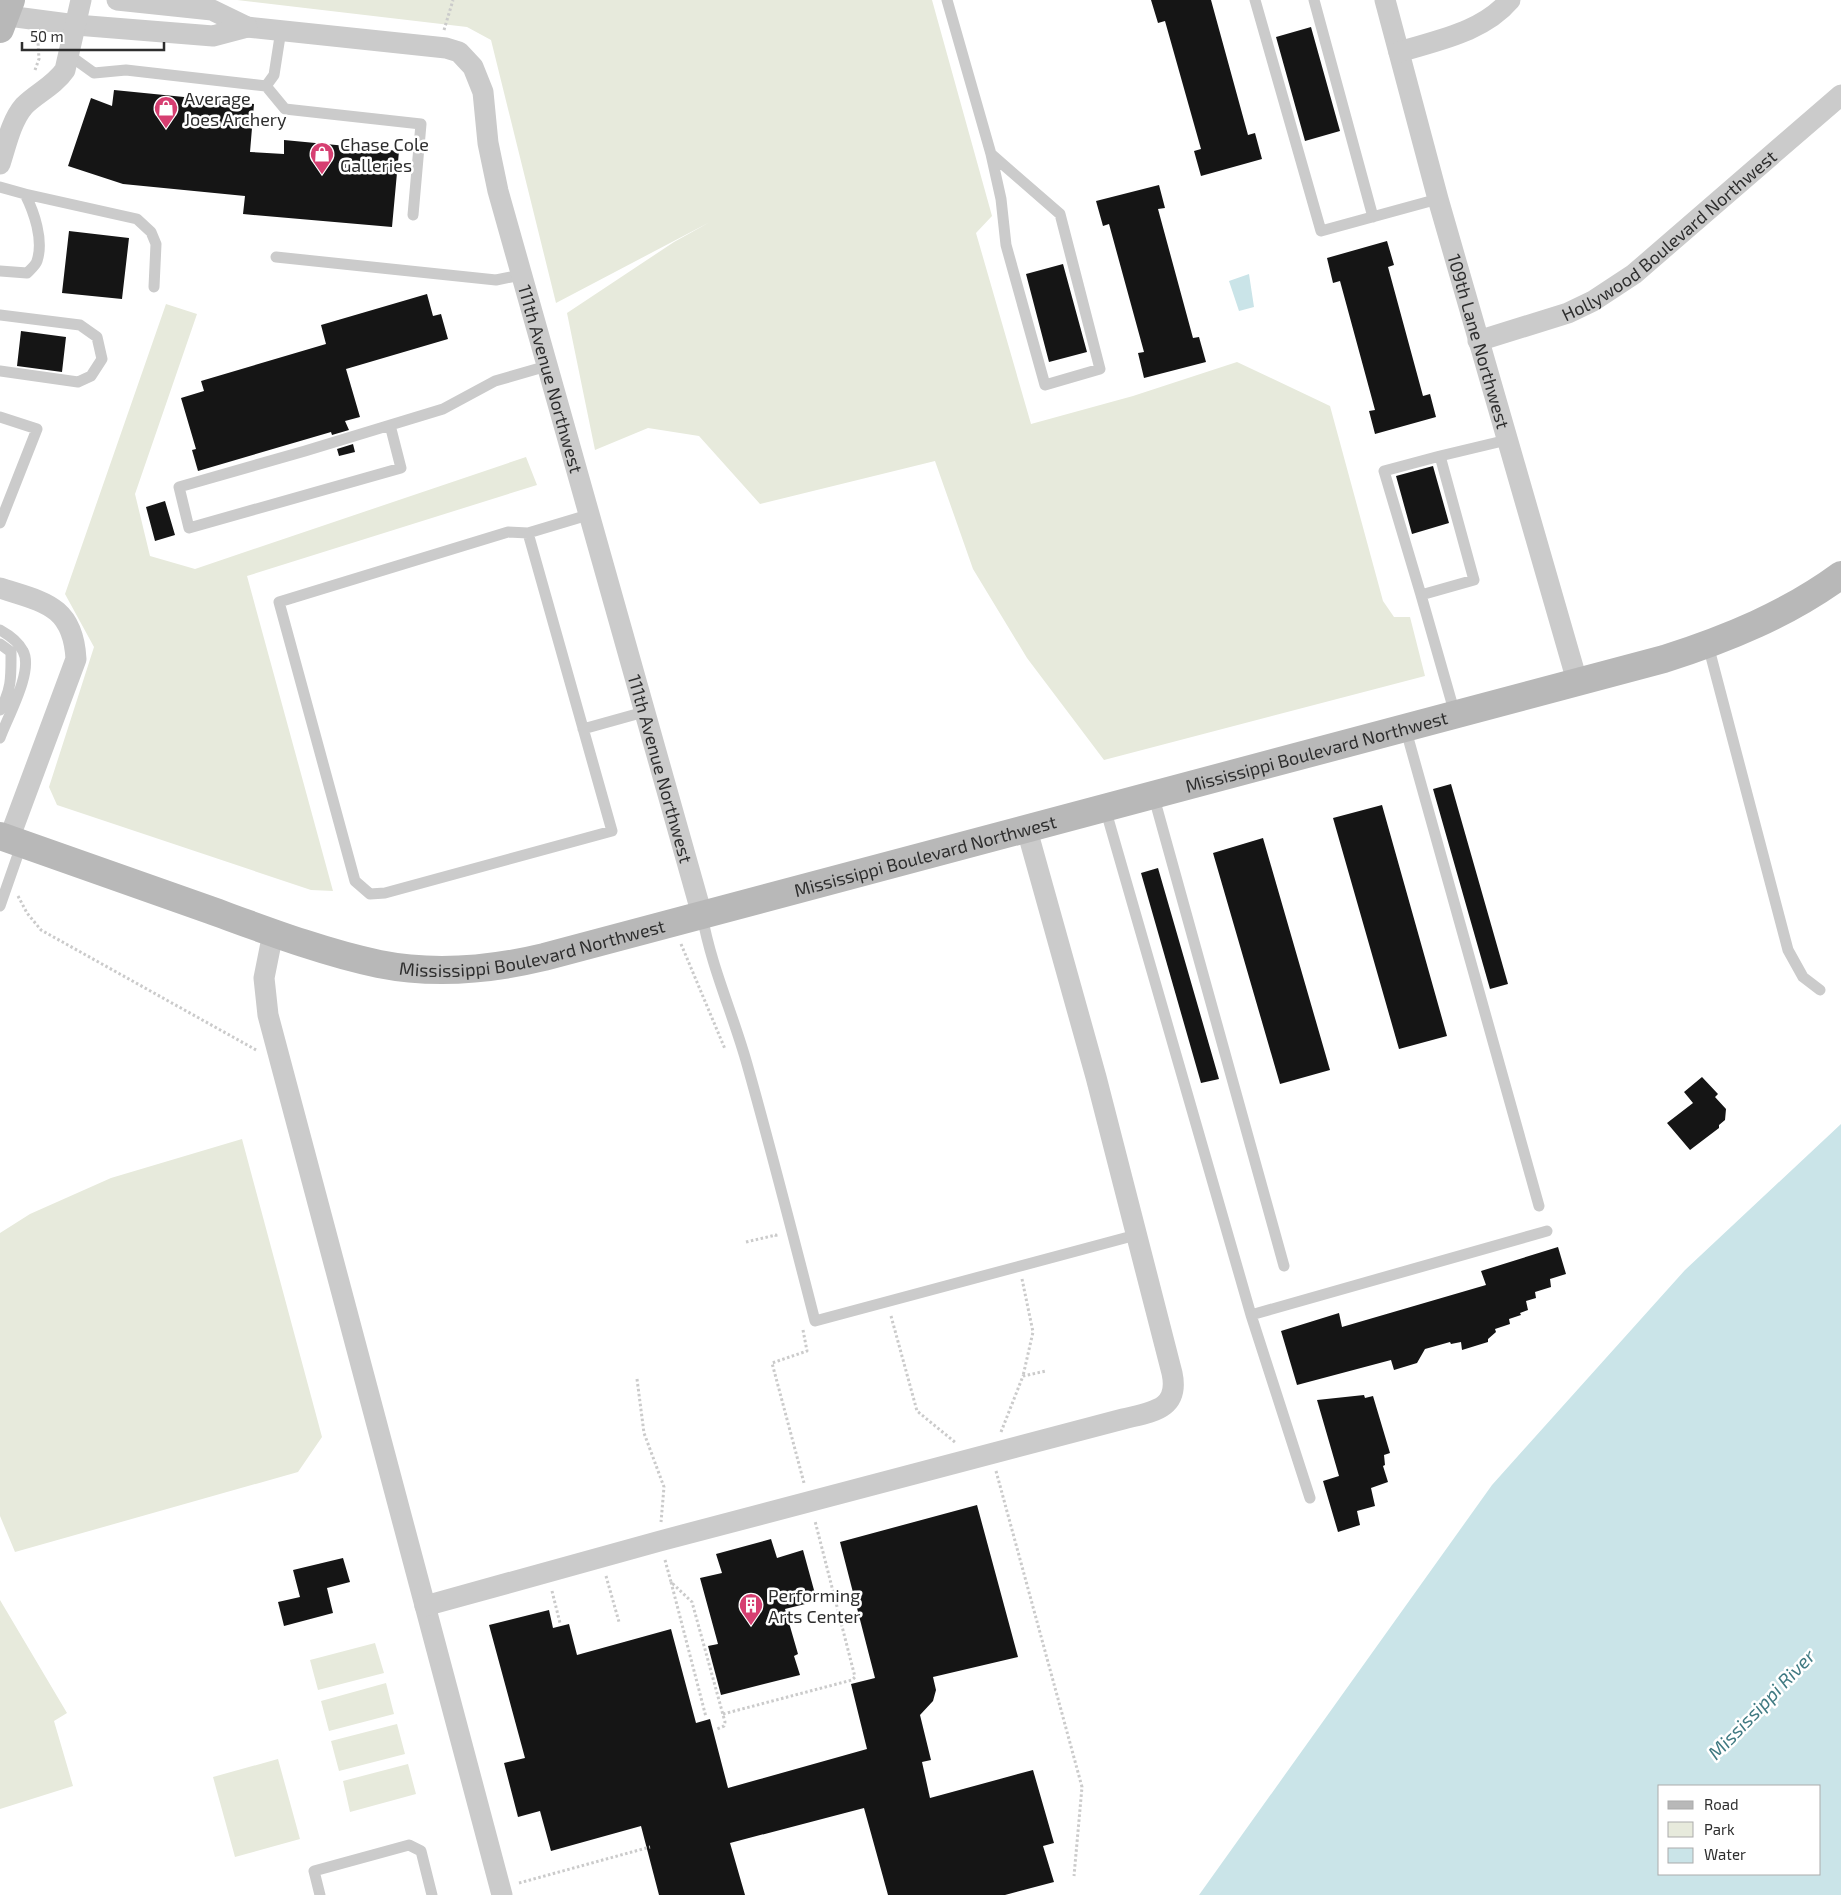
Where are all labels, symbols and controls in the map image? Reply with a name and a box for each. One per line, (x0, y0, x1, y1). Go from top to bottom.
scale bar (22, 20, 165, 52)
text: 50 m (30, 27, 64, 45)
place label: Average Joes Archery (184, 87, 287, 130)
shop icon: Average Joes Archery (153, 95, 179, 129)
place label: Chase Cole Galleries (340, 133, 429, 176)
shop icon: Chase Cole Galleries (309, 141, 335, 175)
street label: Hollywood Boulevard Northwest (1558, 145, 1781, 325)
street label: 109th Lane Northwest (1443, 251, 1515, 431)
street label: 111th Avenue Northwest (514, 282, 588, 476)
street label: 111th Avenue Northwest (624, 672, 698, 865)
street label: Mississippi Boulevard Northwest (1183, 706, 1450, 797)
street label: Mississippi Boulevard Northwest (792, 810, 1059, 901)
street label: Mississippi Boulevard Northwest (398, 914, 667, 981)
place label: Performing Arts Center (768, 1584, 861, 1627)
building icon: Performing Arts Center (738, 1592, 764, 1626)
water label: Mississippi River (1703, 1644, 1820, 1764)
legend (1658, 1785, 1821, 1875)
text: Road (1704, 1795, 1739, 1813)
text: Park (1704, 1820, 1735, 1838)
text: Water (1704, 1845, 1746, 1863)

